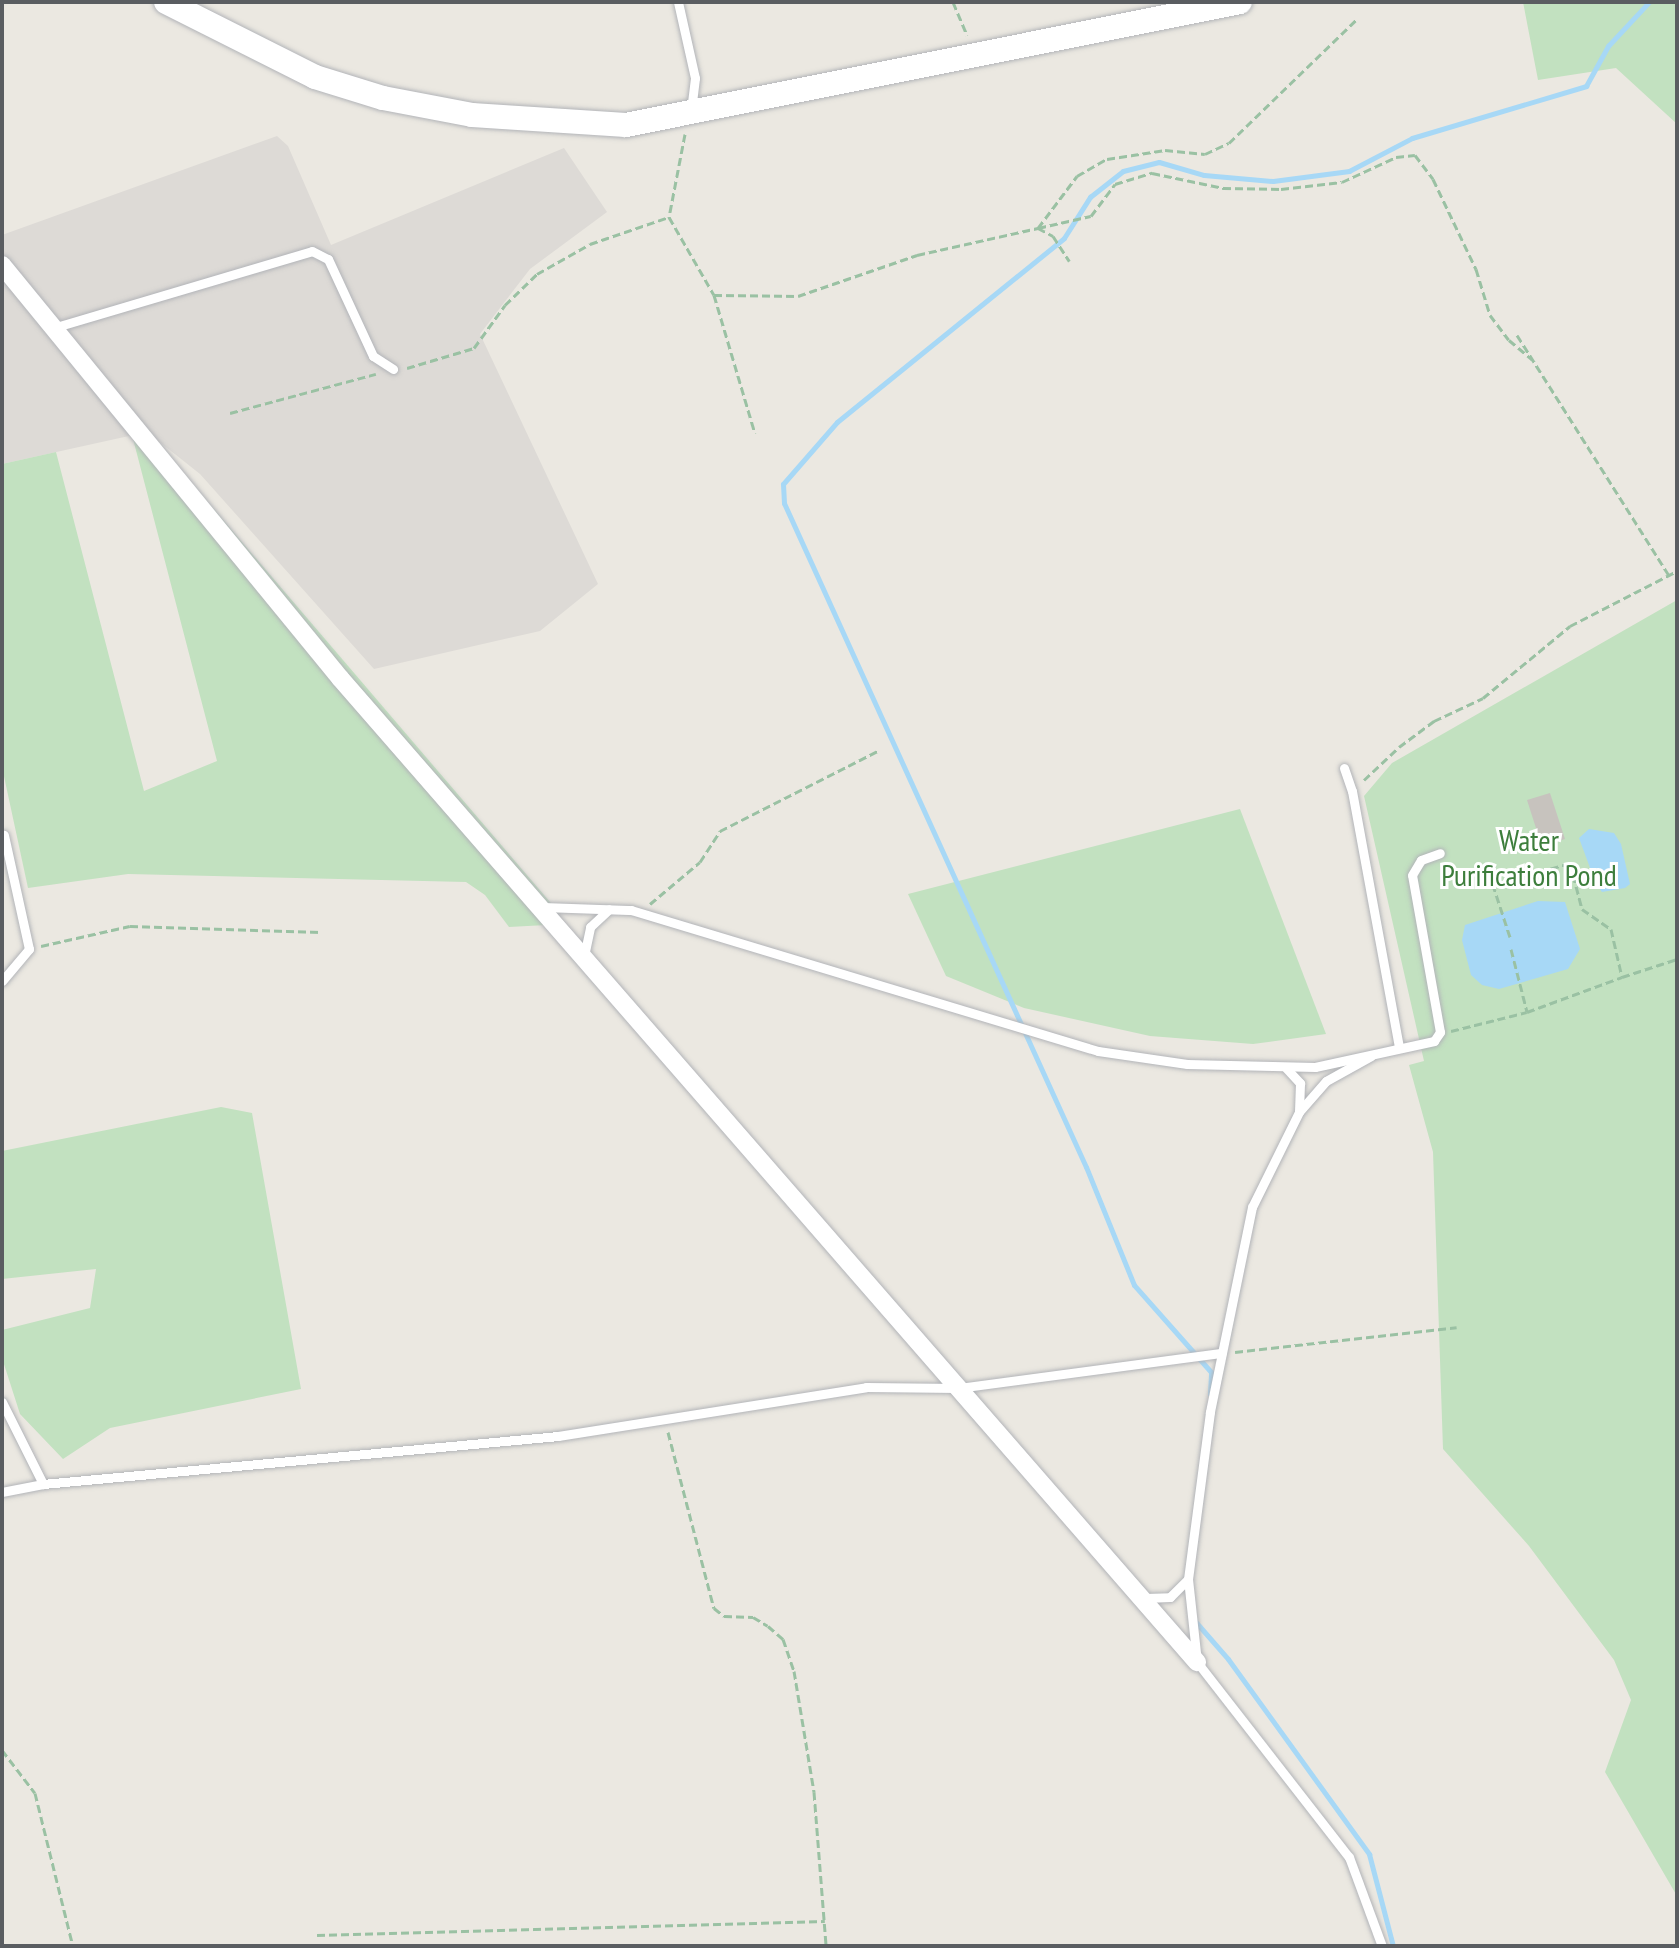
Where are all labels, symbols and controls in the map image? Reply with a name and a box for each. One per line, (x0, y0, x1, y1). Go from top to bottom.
park label: Water Purification Pond (1441, 822, 1617, 892)

